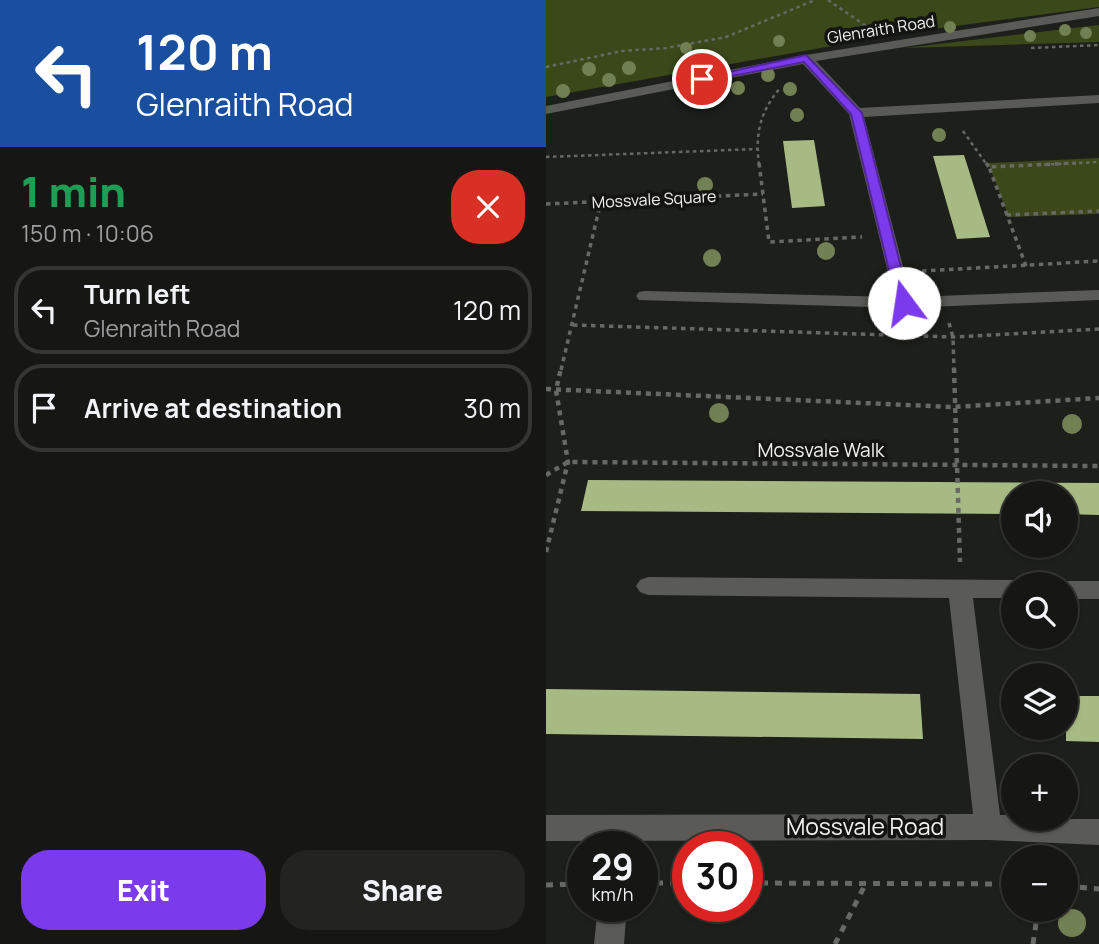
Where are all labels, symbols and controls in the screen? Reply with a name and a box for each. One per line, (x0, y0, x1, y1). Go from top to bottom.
street label: Glenraith Road (826, 10, 936, 48)
text: 120 m (136, 18, 273, 85)
icon: left (21, 28, 112, 119)
pin (672, 49, 732, 109)
icon: arrive (683, 60, 721, 98)
text: Glenraith Road (136, 82, 353, 126)
text: 1 min (21, 162, 126, 220)
button: close (451, 170, 525, 244)
street label: Mossvale Square (591, 185, 717, 213)
text: 150 m · 10:06 (21, 217, 154, 249)
position arrow (867, 266, 941, 340)
text: Turn left (84, 276, 191, 312)
icon: left (25, 291, 63, 329)
text: 120 m (453, 292, 521, 328)
text: Glenraith Road (84, 312, 240, 344)
icon: arrive (25, 389, 63, 427)
text: Arrive at destination (84, 390, 342, 426)
text: 30 m (464, 390, 521, 426)
street label: Mossvale Walk (758, 437, 885, 463)
map controls (1001, 481, 1078, 922)
button: sound (1001, 481, 1078, 558)
button: search (1001, 572, 1078, 649)
button: layers (1001, 663, 1078, 740)
button: + (1001, 754, 1078, 831)
street label: Mossvale Road (786, 810, 944, 842)
speed limit sign: 30 (672, 831, 763, 922)
text: 29 (591, 843, 634, 891)
button: − (1001, 845, 1078, 922)
button: Exit (21, 850, 266, 930)
button: Share (280, 850, 525, 930)
text: km/h (592, 882, 633, 906)

